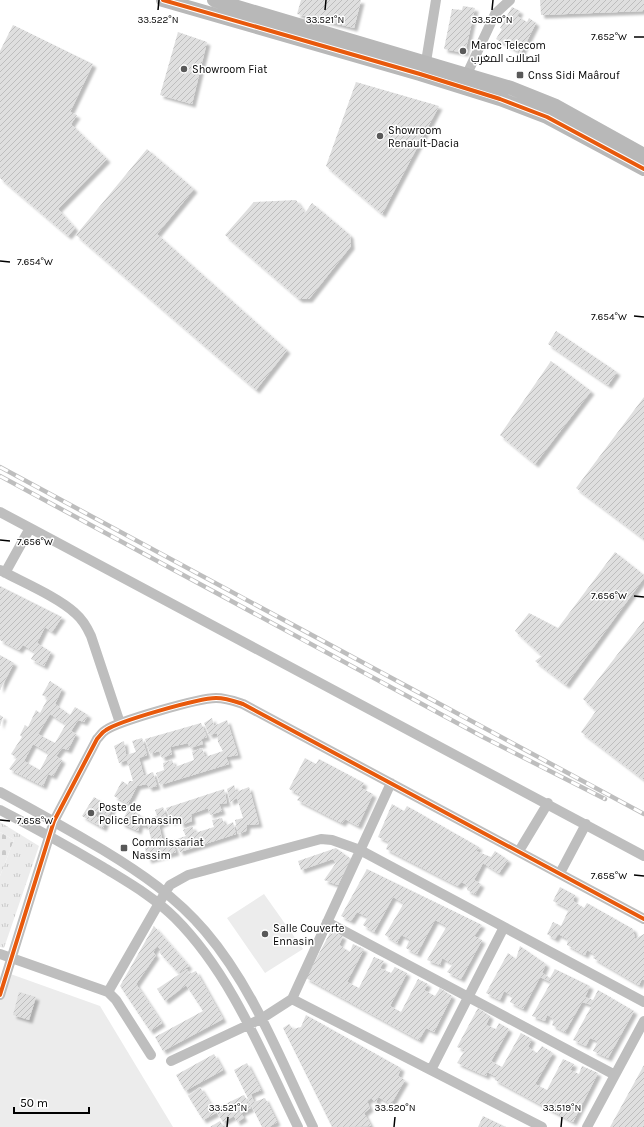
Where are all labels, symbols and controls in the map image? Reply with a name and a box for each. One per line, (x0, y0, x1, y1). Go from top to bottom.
text: 33.522°N (137, 14, 179, 26)
text: 33.521°N (306, 14, 344, 26)
text: 33.520°N (471, 14, 513, 26)
text: 7.652°W (591, 31, 627, 43)
place label: Maroc Telecom اتصالات المغرب (471, 39, 546, 65)
marker: Maroc Telecom اتصالات المغرب (458, 46, 468, 56)
place label: Showroom Fiat (192, 63, 267, 76)
marker: Showroom Fiat (179, 64, 189, 74)
place label: Cnss Sidi Maârouf (528, 69, 620, 82)
marker: Cnss Sidi Maârouf (515, 70, 525, 80)
place label: Showroom Renault-Dacia (388, 124, 459, 150)
marker: Showroom Renault-Dacia (375, 131, 385, 141)
text: 7.654°W (17, 256, 53, 268)
text: 7.654°W (591, 311, 627, 323)
text: 7.656°W (17, 536, 53, 548)
text: 7.656°W (591, 590, 627, 602)
place label: Poste de Police Ennassim (99, 801, 182, 827)
marker: Poste de Police Ennassim (86, 808, 96, 818)
text: 7.658°W (17, 815, 53, 827)
place label: Commissariat Nassim (132, 836, 204, 862)
marker: Commissariat Nassim (119, 843, 129, 853)
text: 7.658°W (591, 870, 627, 882)
place label: Salle Couverte Ennasin (273, 922, 345, 948)
marker: Salle Couverte Ennasin (260, 929, 270, 939)
scale bar (14, 1089, 89, 1115)
text: 50 m (20, 1096, 48, 1110)
text: 33.521°N (209, 1102, 247, 1114)
text: 33.520°N (374, 1102, 416, 1114)
text: 33.519°N (543, 1102, 581, 1114)

